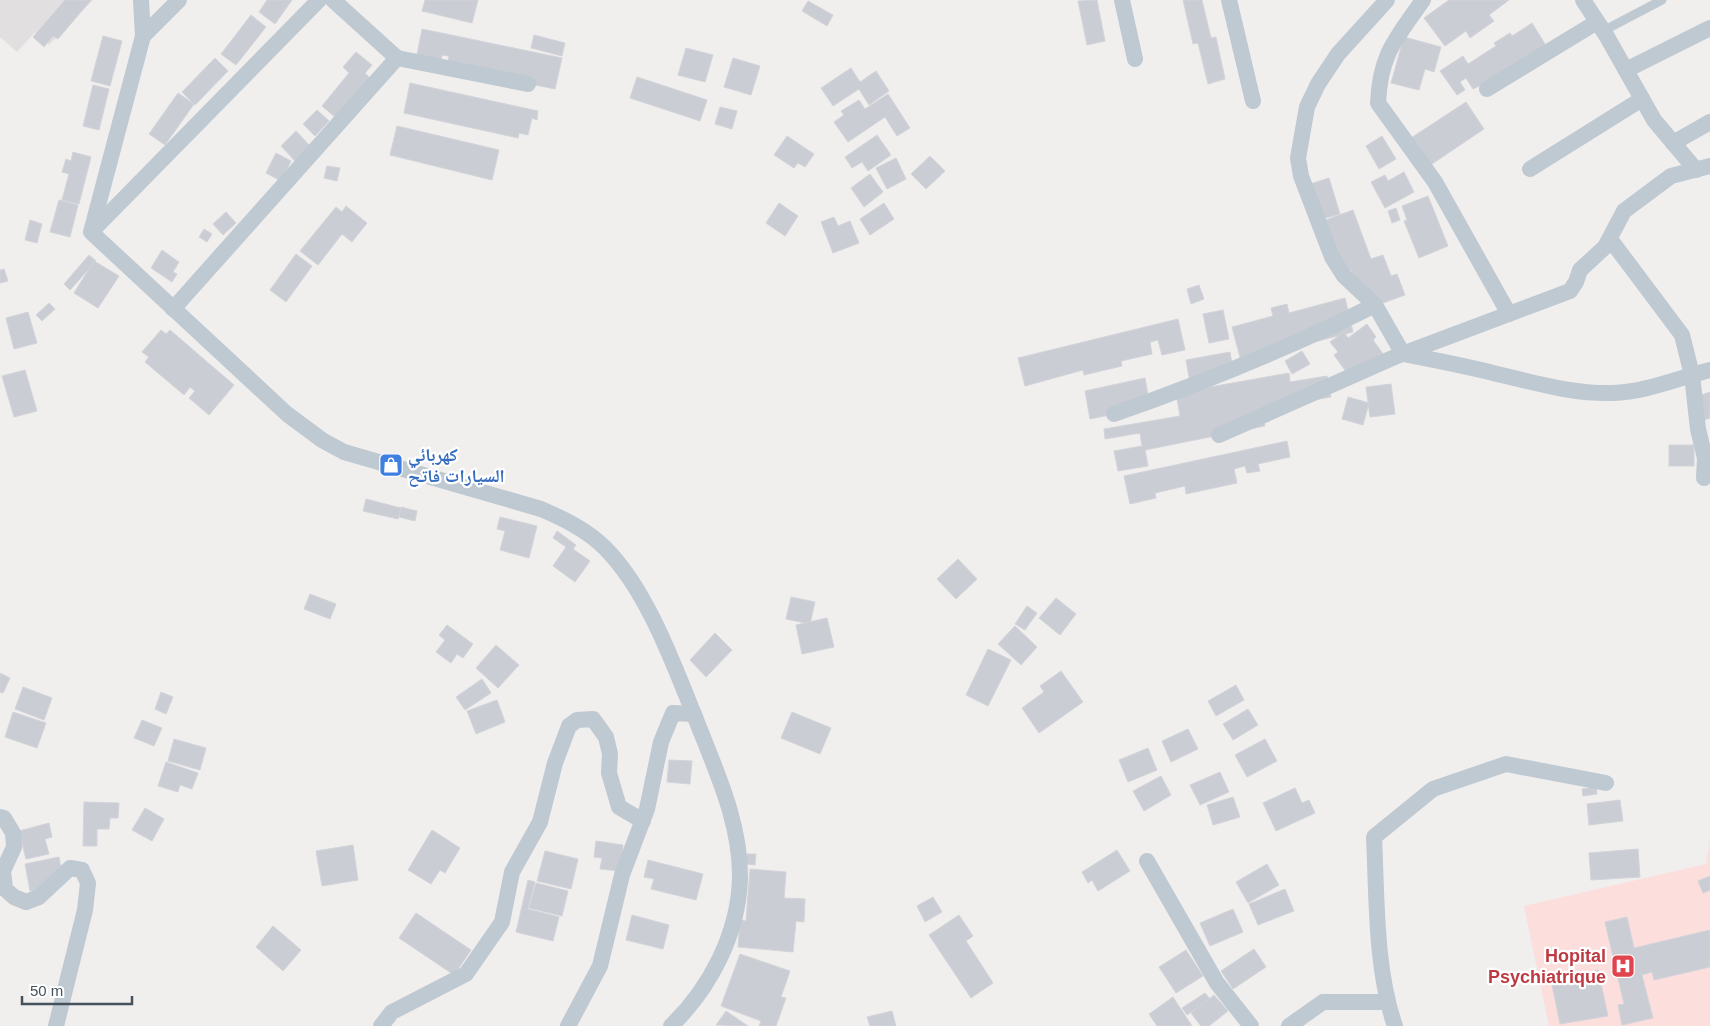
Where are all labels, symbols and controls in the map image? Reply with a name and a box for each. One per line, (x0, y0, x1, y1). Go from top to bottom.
place label: كهربائي السيارات فاتح (408, 445, 505, 488)
shop icon: كهربائي السيارات فاتح (378, 452, 404, 478)
place label: Hopital Psychiatrique (1488, 946, 1606, 987)
hospital icon: Hopital Psychiatrique (1610, 953, 1636, 979)
scale bar (22, 974, 132, 1006)
text: 50 m (30, 982, 63, 999)

